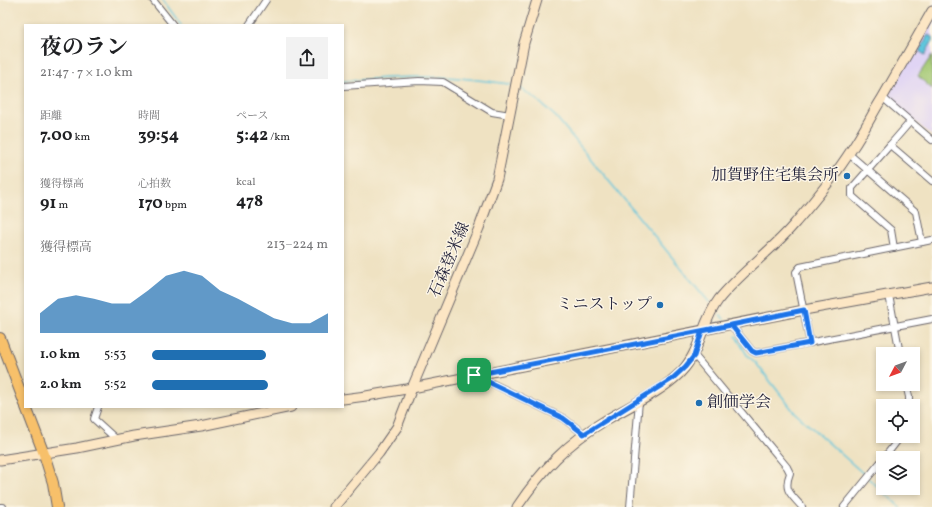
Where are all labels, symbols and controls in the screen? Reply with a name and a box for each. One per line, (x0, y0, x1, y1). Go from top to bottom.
text: 夜のラン (40, 33, 128, 64)
button: share (286, 37, 328, 79)
text: 21:47 · 7 × 1.0 km (40, 64, 133, 82)
text: 距離 (40, 109, 62, 124)
text: 時間 (138, 109, 160, 124)
text: ペース (236, 109, 268, 124)
text: 7.00 (40, 124, 72, 147)
text: 39:54 (138, 124, 179, 147)
text: 5:42 (236, 124, 268, 147)
text: km (72, 130, 90, 145)
text: /km (268, 130, 290, 145)
place label: 加賀野住宅集会所 (711, 165, 839, 187)
marker: 加賀野住宅集会所 (842, 171, 852, 181)
text: kcal (236, 175, 256, 190)
text: 獲得標高 (40, 177, 84, 192)
text: 心拍数 (138, 177, 171, 192)
text: 478 (236, 190, 263, 213)
text: 91 (40, 192, 56, 215)
text: 170 (138, 192, 163, 215)
text: m (56, 198, 68, 213)
text: bpm (163, 198, 187, 213)
street label: 石森登米線 (424, 219, 476, 301)
text: 213–224 m (267, 236, 328, 254)
text: 獲得標高 (40, 239, 92, 257)
place label: ミニストップ (556, 294, 652, 316)
marker: ミニストップ (655, 300, 665, 310)
text: 1.0 km (40, 346, 80, 364)
text: 5:53 (104, 346, 126, 364)
north arrow (876, 347, 920, 391)
map controls (876, 347, 920, 495)
pin (457, 358, 491, 392)
icon: arrive (463, 364, 485, 386)
text: 2.0 km (40, 376, 82, 394)
text: 5:52 (104, 376, 127, 394)
place label: 創価学会 (707, 392, 771, 414)
marker: 創価学会 (694, 398, 704, 408)
button: locate (876, 399, 920, 443)
button: layers (876, 451, 920, 495)

